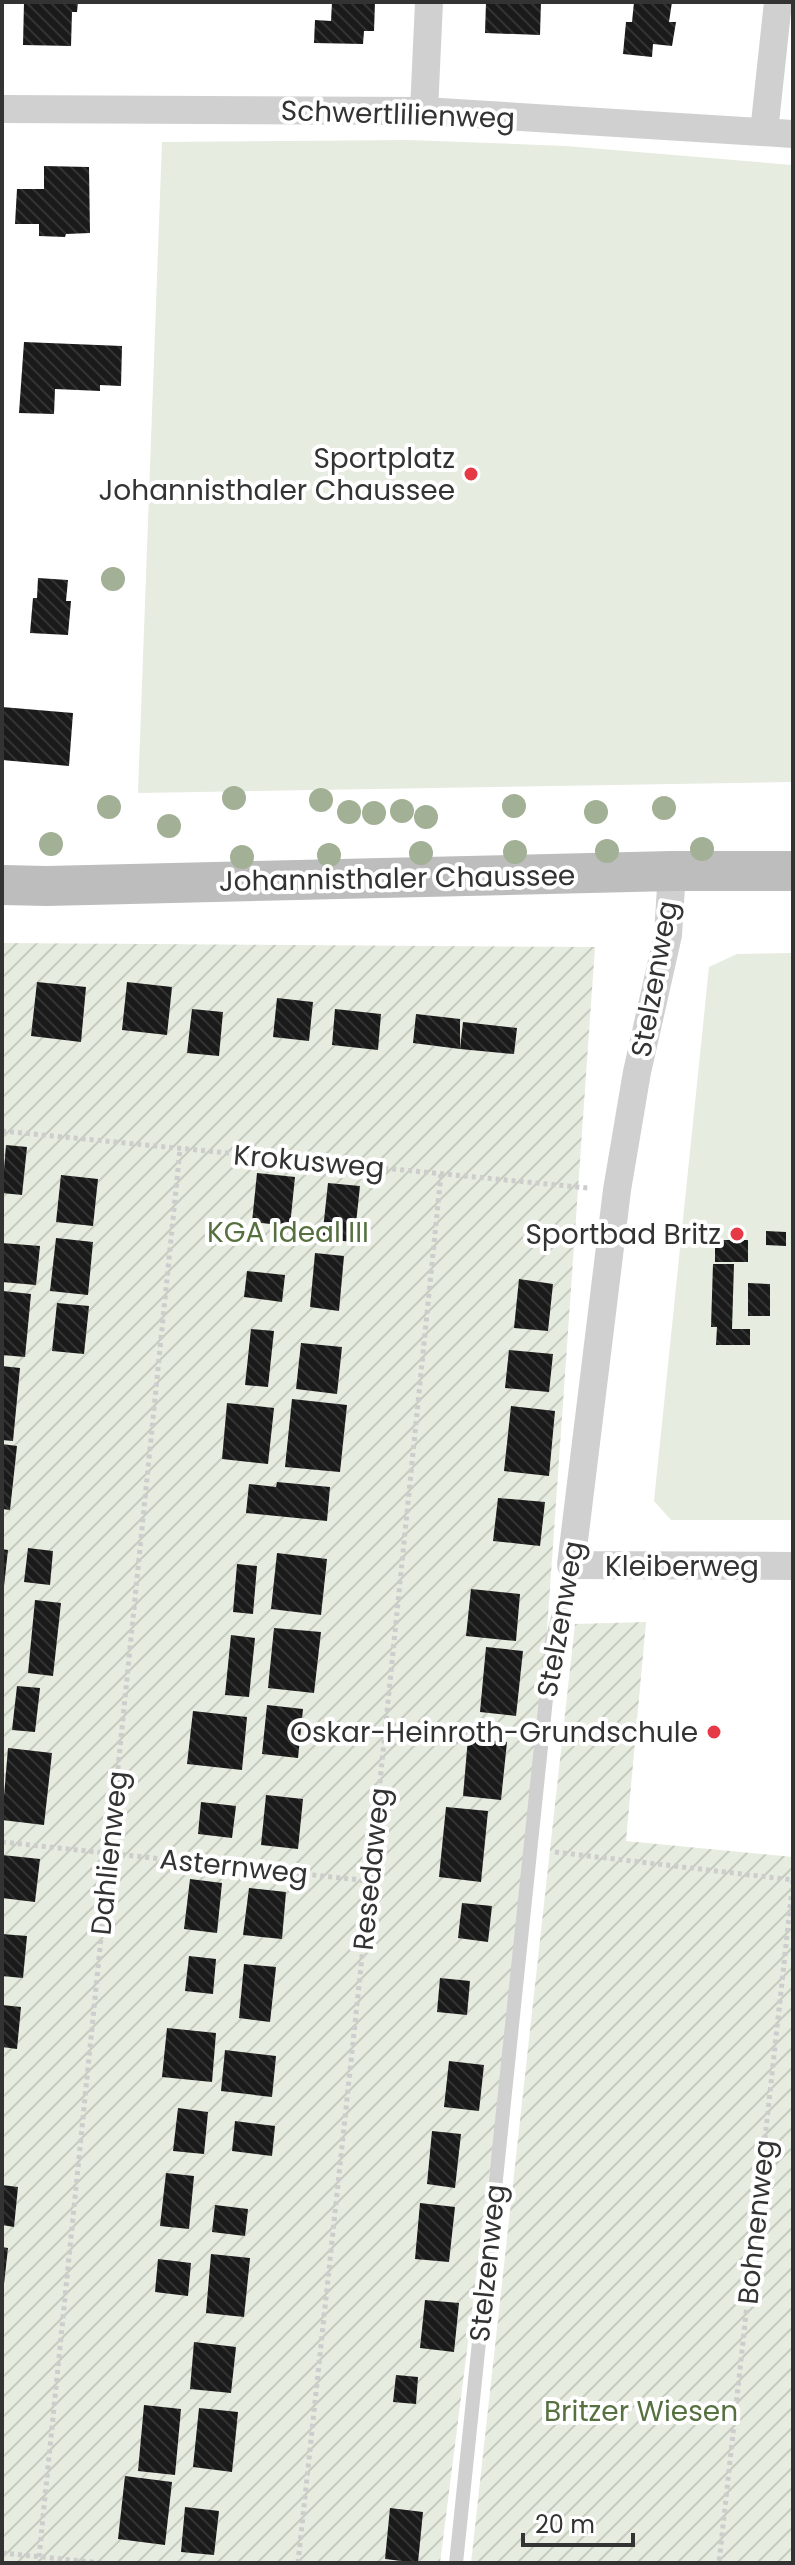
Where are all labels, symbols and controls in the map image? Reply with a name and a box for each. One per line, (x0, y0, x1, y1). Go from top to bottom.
street label: Schwertlilienweg (280, 91, 516, 138)
place label: Sportplatz Johannisthaler Chaussee (99, 439, 455, 510)
marker: Sportplatz Johannisthaler Chaussee (462, 465, 480, 483)
street label: Johannisthaler Chaussee (218, 856, 576, 901)
street label: Stelzenweg (622, 898, 687, 1060)
street label: Krokusweg (232, 1135, 386, 1188)
park label: KGA Ideal III (207, 1213, 369, 1252)
place label: Sportbad Britz (525, 1215, 721, 1254)
marker: Sportbad Britz (728, 1225, 746, 1243)
street label: Stelzenweg (528, 1538, 593, 1700)
street label: Kleiberweg (605, 1547, 759, 1586)
place label: Oskar-Heinroth-Grundschule (290, 1713, 698, 1752)
marker: Oskar-Heinroth-Grundschule (705, 1723, 723, 1741)
street label: Dahlienweg (81, 1769, 138, 1937)
street label: Resedaweg (344, 1786, 399, 1952)
street label: Asternweg (158, 1839, 310, 1894)
street label: Bohnenweg (728, 2138, 785, 2306)
street label: Stelzenweg (460, 2182, 515, 2344)
park label: Britzer Wiesen (544, 2392, 738, 2431)
scale bar (523, 2497, 633, 2547)
text: 20 m (535, 2508, 595, 2541)

